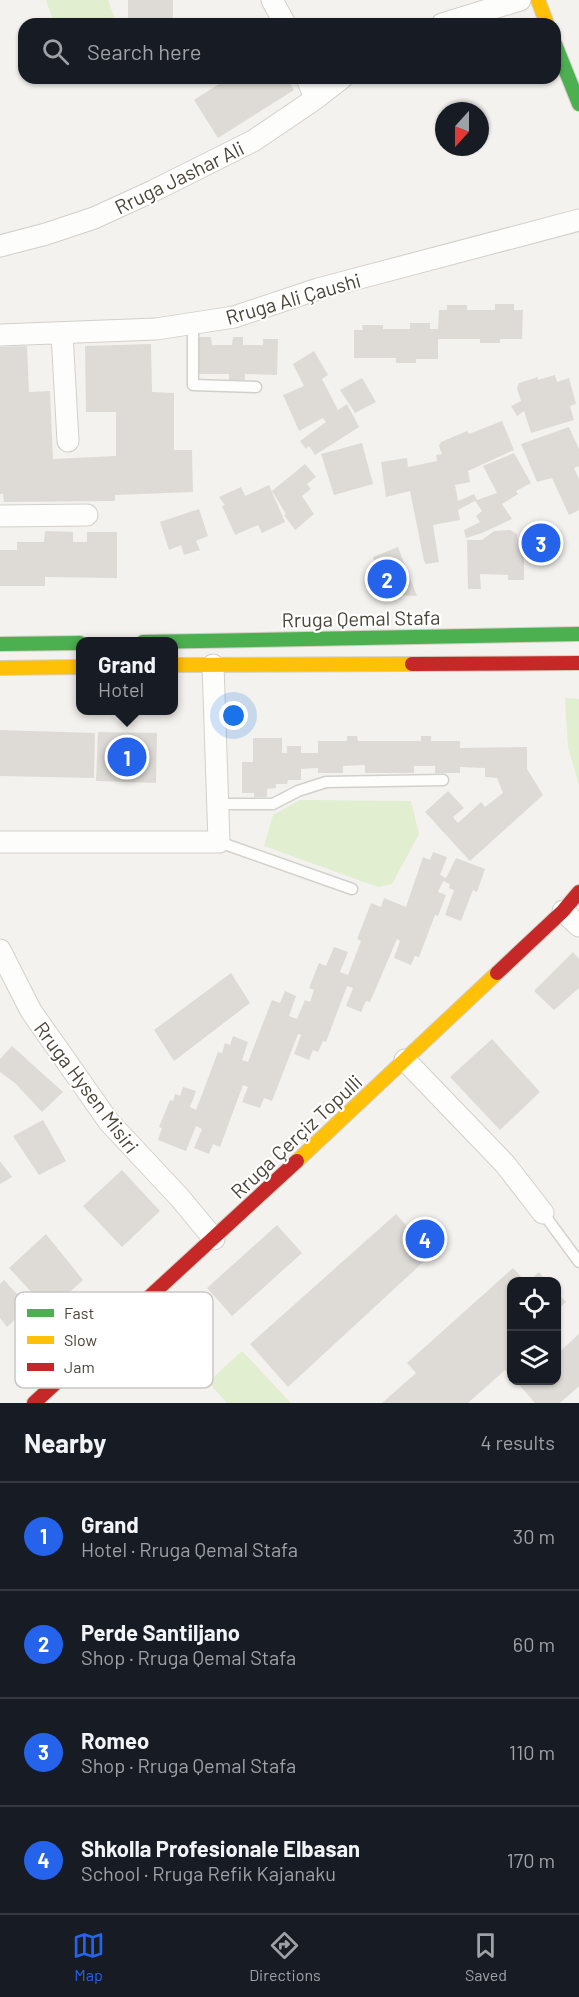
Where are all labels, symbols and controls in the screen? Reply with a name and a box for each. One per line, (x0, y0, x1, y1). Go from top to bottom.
search box (18, 18, 561, 84)
icon: search (39, 35, 72, 68)
text: Search here (87, 38, 201, 64)
north arrow (435, 102, 489, 156)
street label: Rruga Jashar Ali (111, 135, 247, 219)
street label: Rruga Ali Çaushi (223, 267, 363, 329)
pin: 3 (522, 520, 560, 566)
pin: 2 (368, 556, 406, 602)
street label: Rruga Qemal Stafa (281, 605, 441, 631)
popup (76, 637, 178, 715)
text: Grand (98, 651, 156, 677)
text: Hotel (98, 677, 144, 701)
your location (219, 701, 248, 730)
pin: 1 (108, 734, 146, 780)
street label: Rruga Hysen Misiri (30, 1017, 144, 1157)
street label: Rruga Çerçiz Topulli (225, 1069, 367, 1203)
pin: 4 (406, 1216, 444, 1262)
map controls (507, 1277, 561, 1385)
button: locate (507, 1277, 561, 1331)
legend (15, 1292, 213, 1388)
text: Fast (64, 1303, 94, 1322)
text: Slow (64, 1330, 97, 1349)
button: layers (507, 1331, 561, 1385)
text: Jam (64, 1357, 95, 1376)
text: Nearby (24, 1427, 106, 1458)
text: 4 results (480, 1430, 555, 1454)
text: Grand (81, 1511, 139, 1537)
text: 1 (40, 1524, 47, 1548)
text: 30 m (513, 1524, 555, 1548)
text: Hotel · Rruga Qemal Stafa (81, 1537, 298, 1561)
text: Perde Santiljano (81, 1619, 240, 1645)
text: 2 (38, 1632, 49, 1656)
text: 60 m (513, 1632, 555, 1656)
text: Shop · Rruga Qemal Stafa (81, 1645, 296, 1669)
text: Romeo (81, 1727, 149, 1753)
text: 3 (38, 1740, 49, 1764)
text: 110 m (509, 1740, 555, 1764)
text: Shop · Rruga Qemal Stafa (81, 1753, 296, 1777)
text: Shkolla Profesionale Elbasan (81, 1835, 360, 1861)
text: 4 (37, 1848, 50, 1872)
text: 170 m (507, 1848, 555, 1872)
text: School · Rruga Refik Kajanaku (81, 1861, 336, 1885)
tab: Map (72, 1929, 105, 1984)
tab: Directions (249, 1929, 321, 1984)
tab: Saved (465, 1929, 507, 1984)

